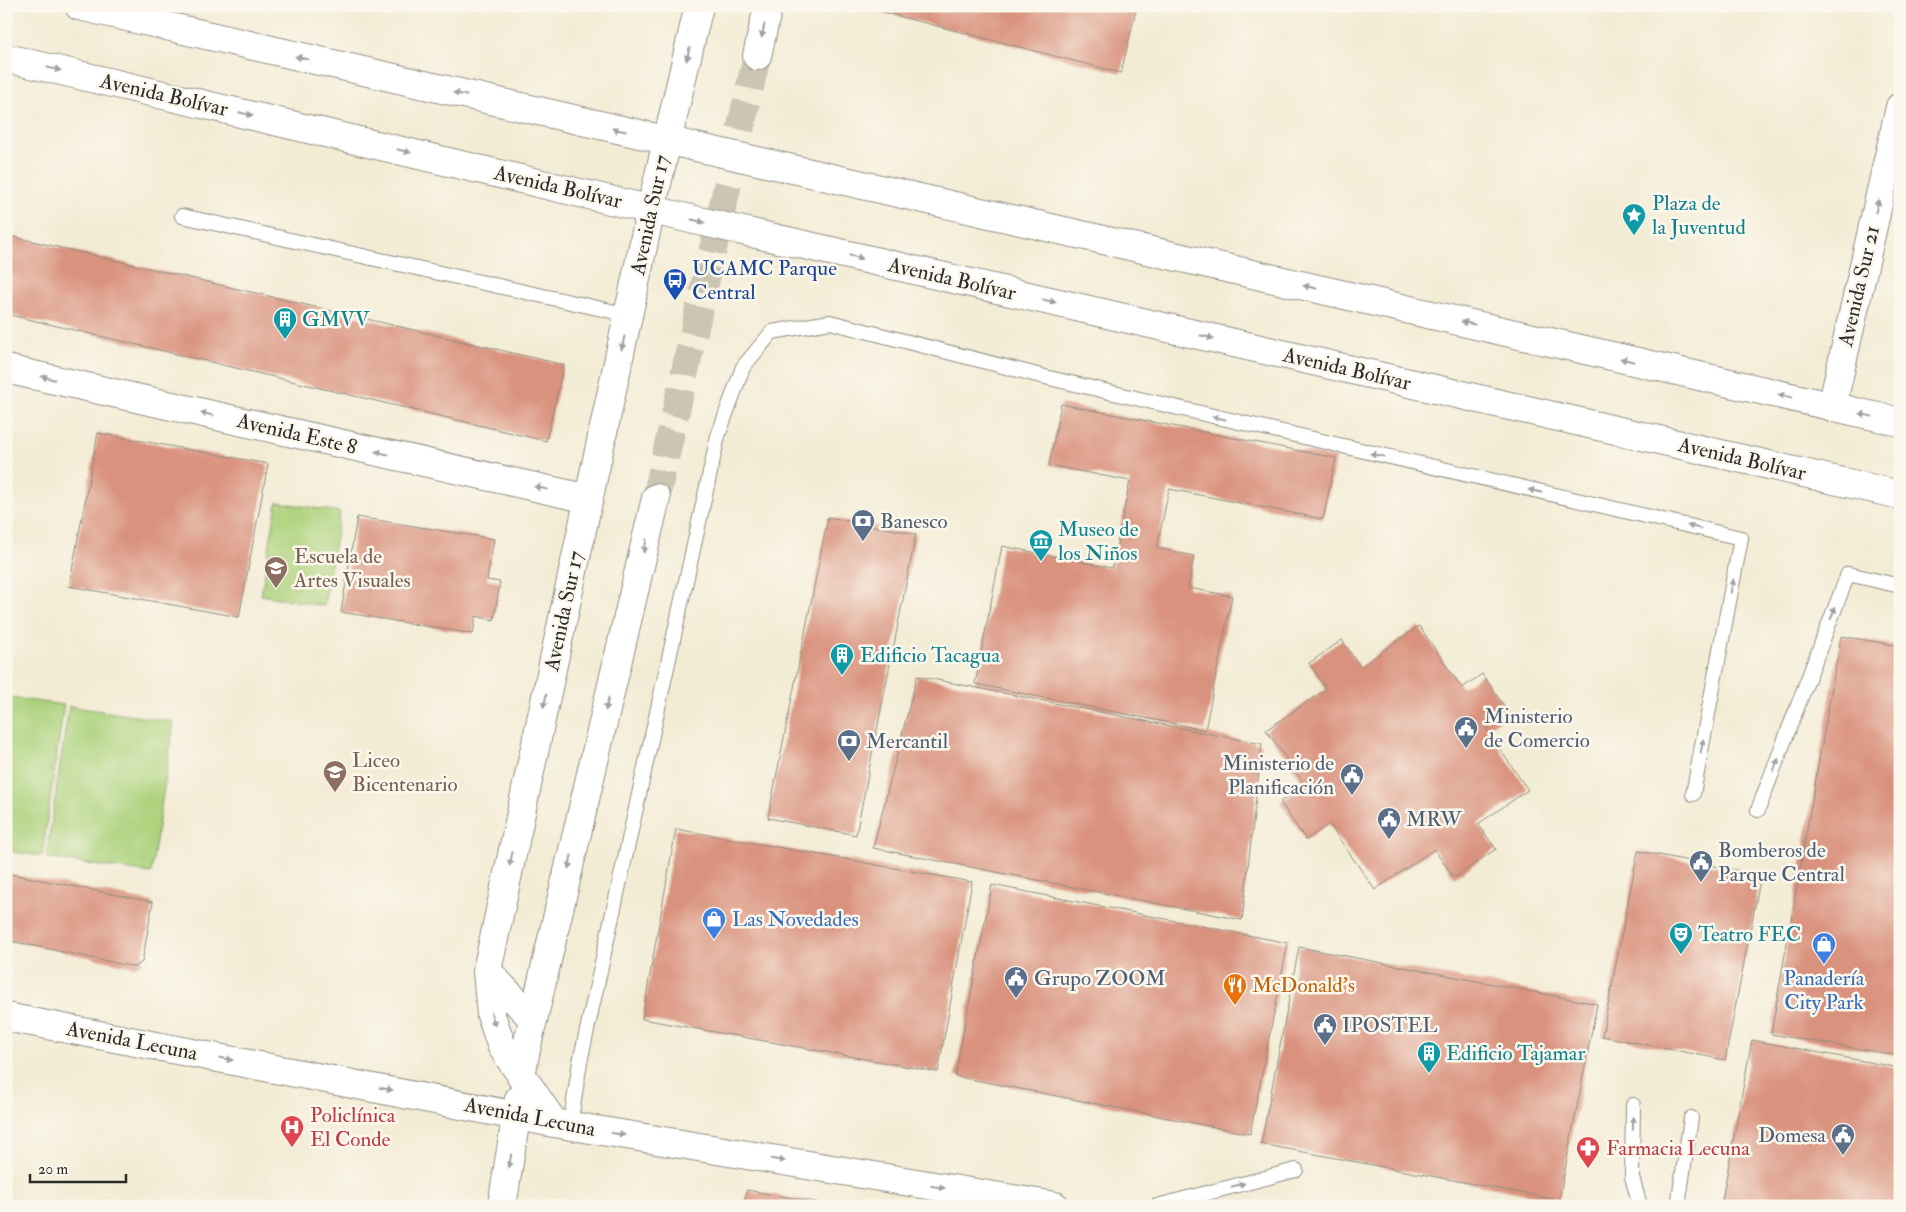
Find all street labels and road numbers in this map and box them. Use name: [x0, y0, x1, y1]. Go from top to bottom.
street label: Avenida Bolívar: [97, 67, 231, 123]
street label: Avenida Sur 17: [624, 152, 676, 278]
street label: Avenida Bolívar: [491, 159, 625, 215]
street label: Avenida Sur 21: [1832, 223, 1886, 350]
street label: Avenida Bolívar: [885, 251, 1019, 307]
street label: Avenida Bolívar: [1280, 341, 1414, 397]
street label: Avenida Este 8: [233, 407, 360, 461]
street label: Avenida Bolívar: [1675, 431, 1809, 487]
street label: Avenida Sur 17: [538, 548, 590, 674]
street label: Avenida Lecuna: [63, 1015, 200, 1067]
street label: Avenida Lecuna: [461, 1091, 598, 1143]

